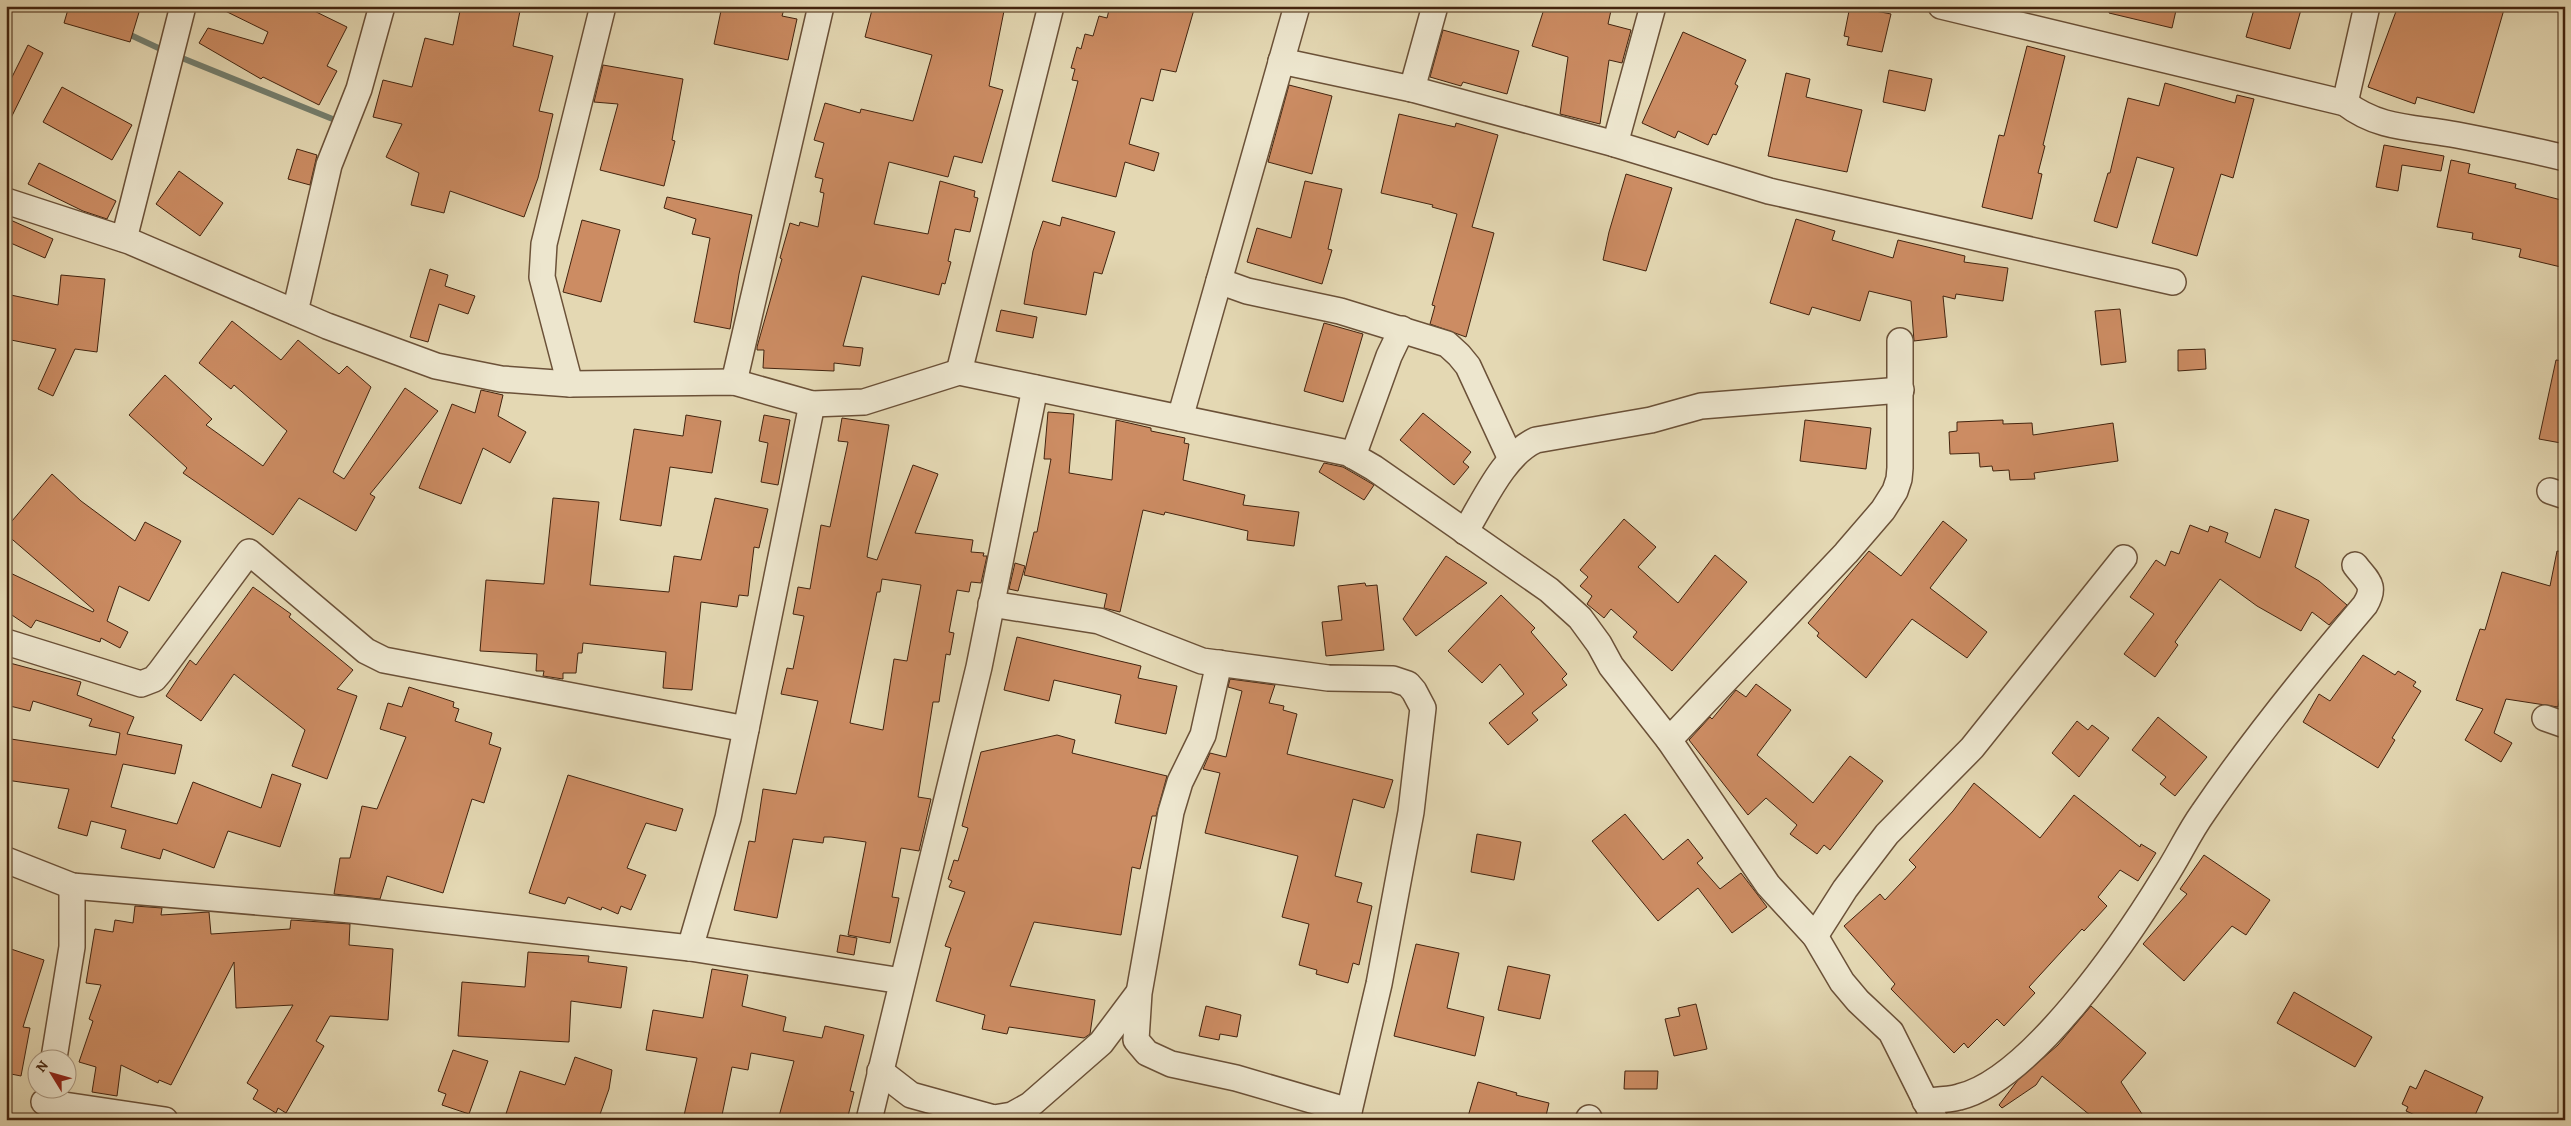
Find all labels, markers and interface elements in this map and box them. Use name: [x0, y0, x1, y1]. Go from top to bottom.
north arrow: [28, 1048, 78, 1098]
text: N: [31, 1057, 53, 1076]

